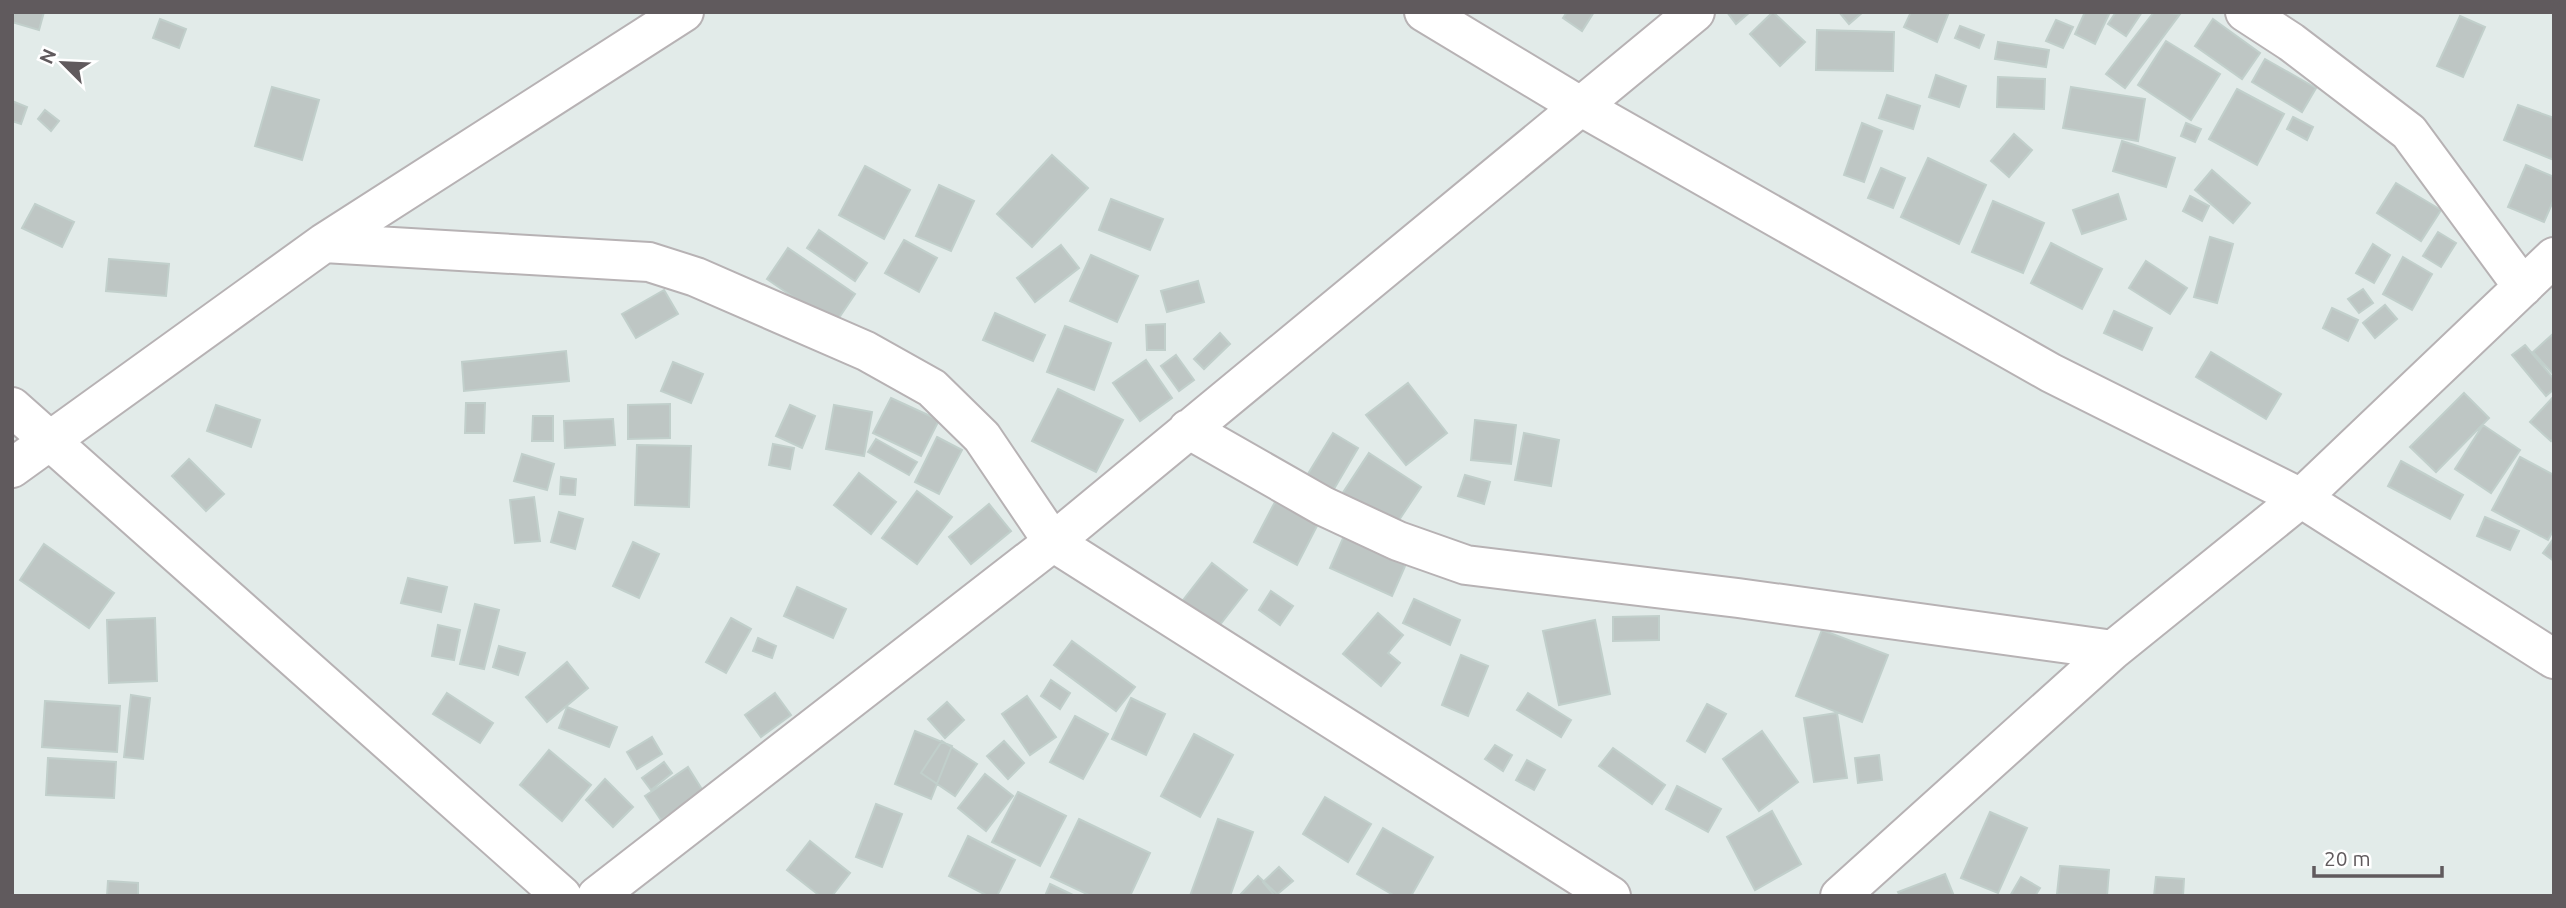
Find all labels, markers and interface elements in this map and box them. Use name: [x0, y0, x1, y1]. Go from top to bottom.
north arrow: [28, 28, 98, 98]
text: N: [35, 45, 60, 67]
scale bar: [2314, 834, 2442, 878]
text: 20 m: [2324, 846, 2371, 870]

